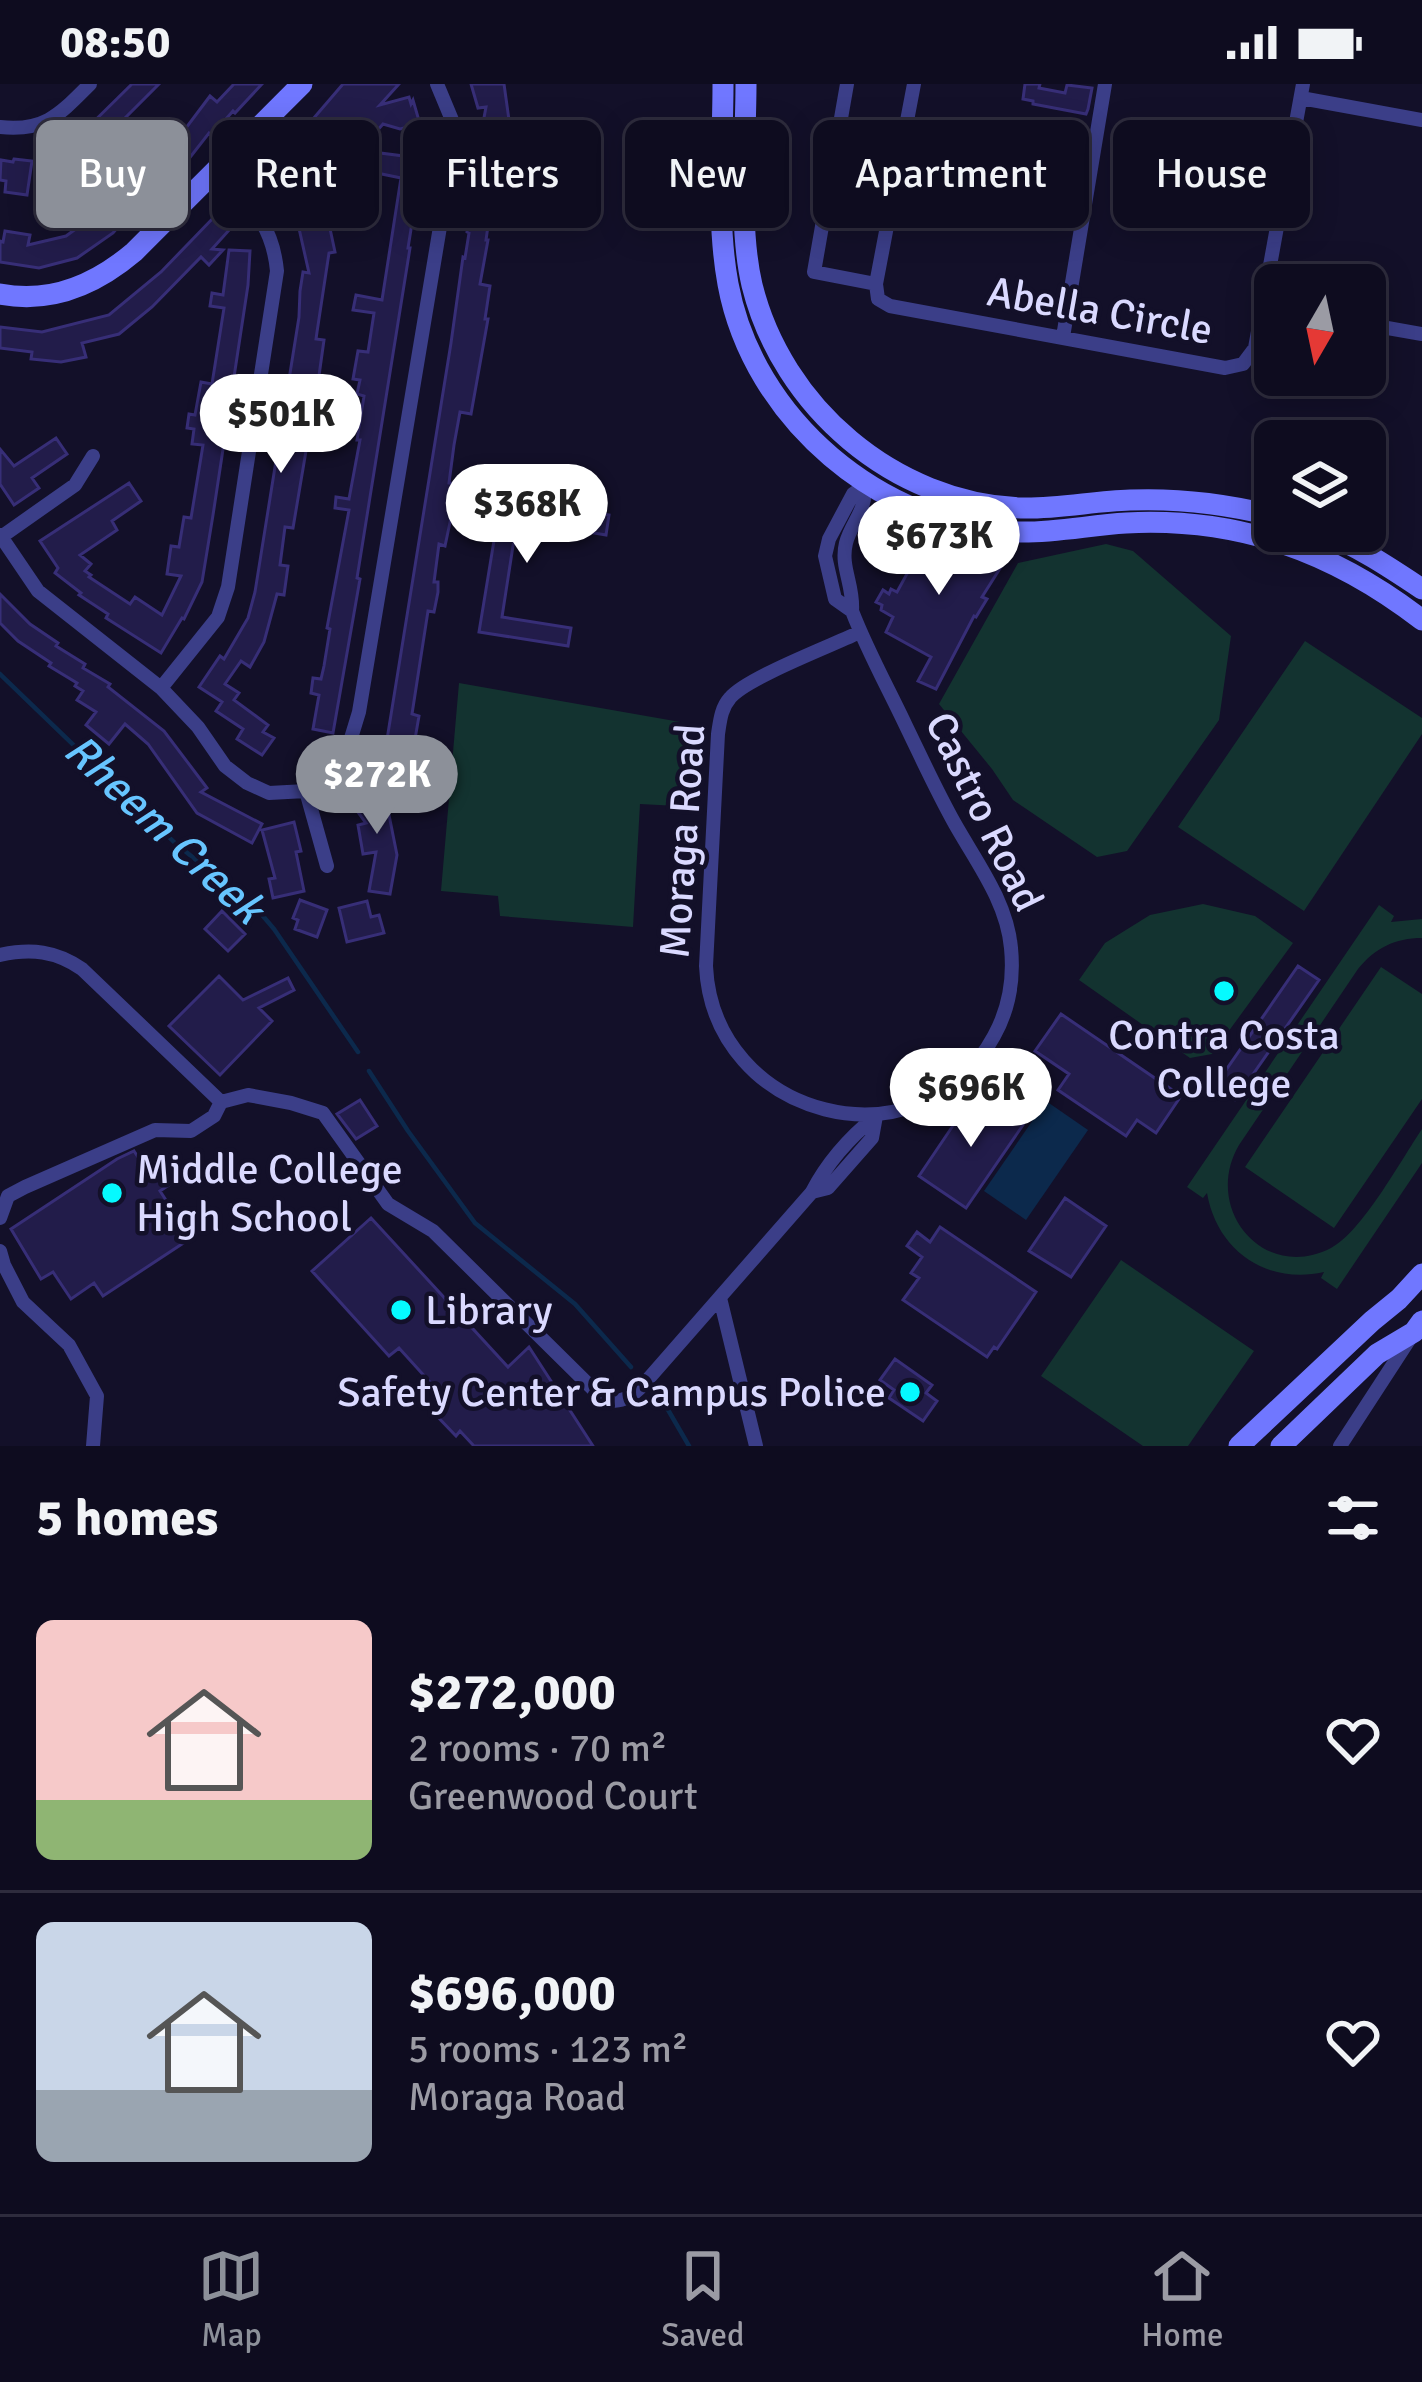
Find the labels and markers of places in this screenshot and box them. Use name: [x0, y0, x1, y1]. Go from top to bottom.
pin: $501K: [197, 374, 365, 476]
pin: $368K: [443, 464, 611, 566]
pin: $673K: [855, 496, 1023, 598]
pin: $272K: [293, 735, 461, 837]
marker: Contra Costa College: [1211, 978, 1237, 1004]
place label: Contra Costa College: [1108, 1010, 1340, 1109]
pin: $696K: [887, 1048, 1055, 1150]
place label: Middle College High School: [136, 1144, 403, 1243]
marker: Middle College High School: [99, 1180, 125, 1206]
place label: Library: [425, 1285, 553, 1336]
marker: Library: [388, 1297, 414, 1323]
place label: Safety Center & Campus Police: [337, 1367, 886, 1418]
marker: Safety Center & Campus Police: [897, 1379, 923, 1405]

